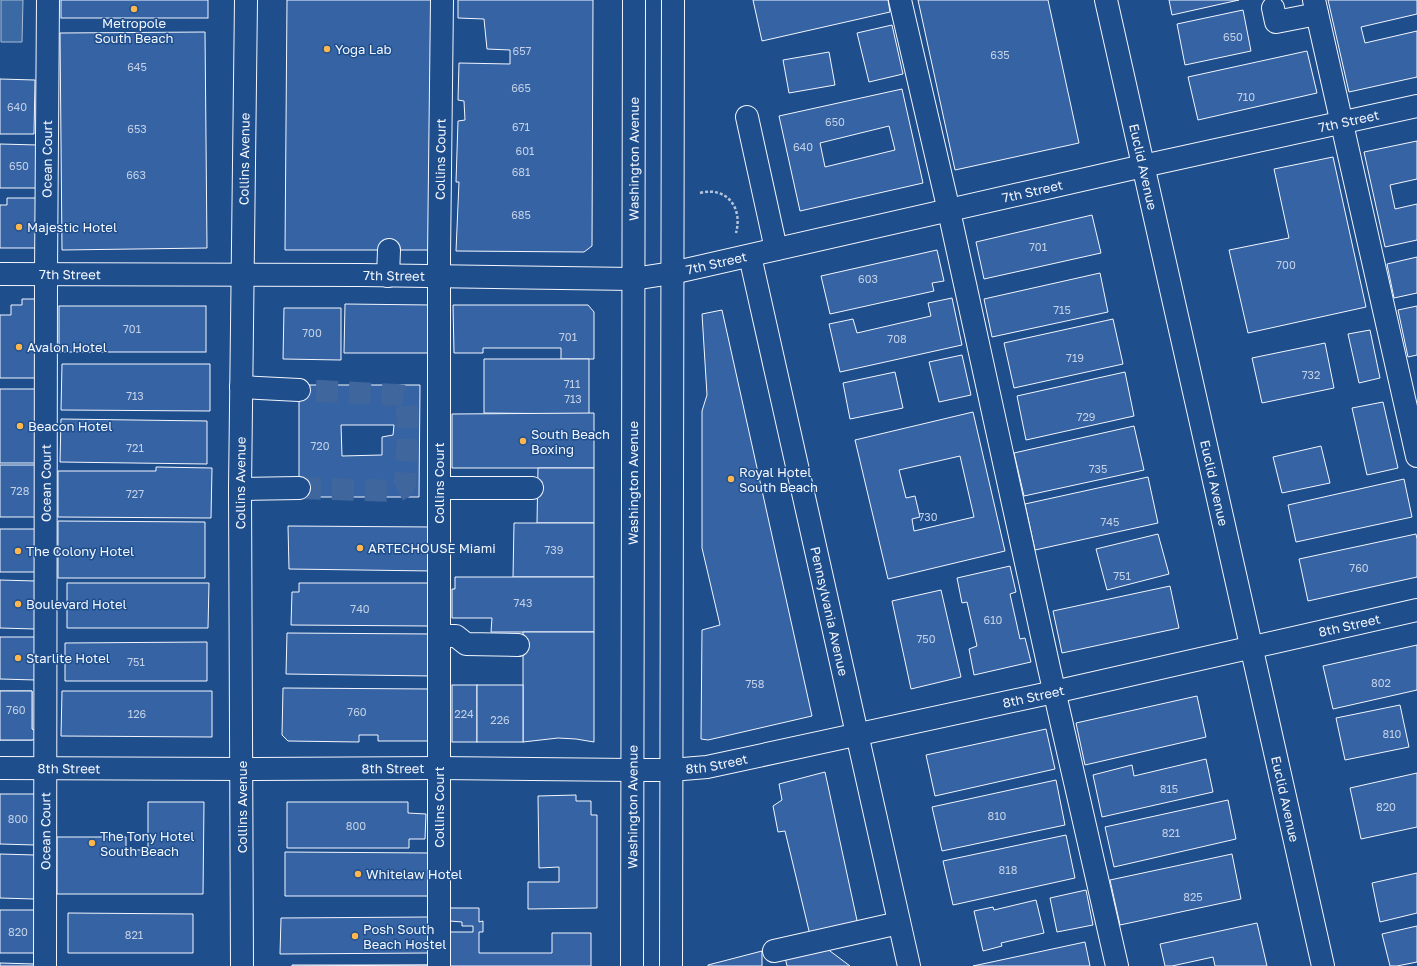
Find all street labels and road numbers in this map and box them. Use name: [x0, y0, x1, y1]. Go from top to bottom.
street label: Washington Avenue: [626, 97, 642, 221]
street label: 7th Street: [1317, 107, 1381, 135]
street label: Collins Avenue: [235, 113, 253, 205]
street label: Collins Court: [432, 118, 449, 200]
street label: Ocean Court: [39, 120, 55, 198]
street label: Euclid Avenue: [1126, 122, 1161, 211]
street label: 7th Street: [1000, 176, 1064, 206]
street label: 7th Street: [684, 248, 748, 278]
street label: 7th Street: [39, 266, 101, 282]
street label: 7th Street: [363, 267, 425, 284]
street label: Washington Avenue: [625, 421, 641, 545]
street label: Collins Avenue: [232, 437, 249, 529]
street label: Euclid Avenue: [1197, 438, 1232, 528]
street label: Collins Court: [431, 442, 447, 524]
street label: Ocean Court: [38, 444, 54, 522]
street label: Pennsylvania Avenue: [807, 545, 852, 677]
street label: 8th Street: [1317, 611, 1382, 640]
street label: 8th Street: [1001, 682, 1066, 711]
street label: Washington Avenue: [624, 745, 640, 869]
street label: 8th Street: [685, 750, 749, 777]
street label: Euclid Avenue: [1268, 755, 1303, 844]
street label: 8th Street: [38, 760, 100, 776]
street label: 8th Street: [362, 760, 424, 776]
street label: Collins Avenue: [234, 761, 250, 853]
street label: Collins Court: [431, 766, 447, 848]
street label: Ocean Court: [37, 792, 53, 870]

